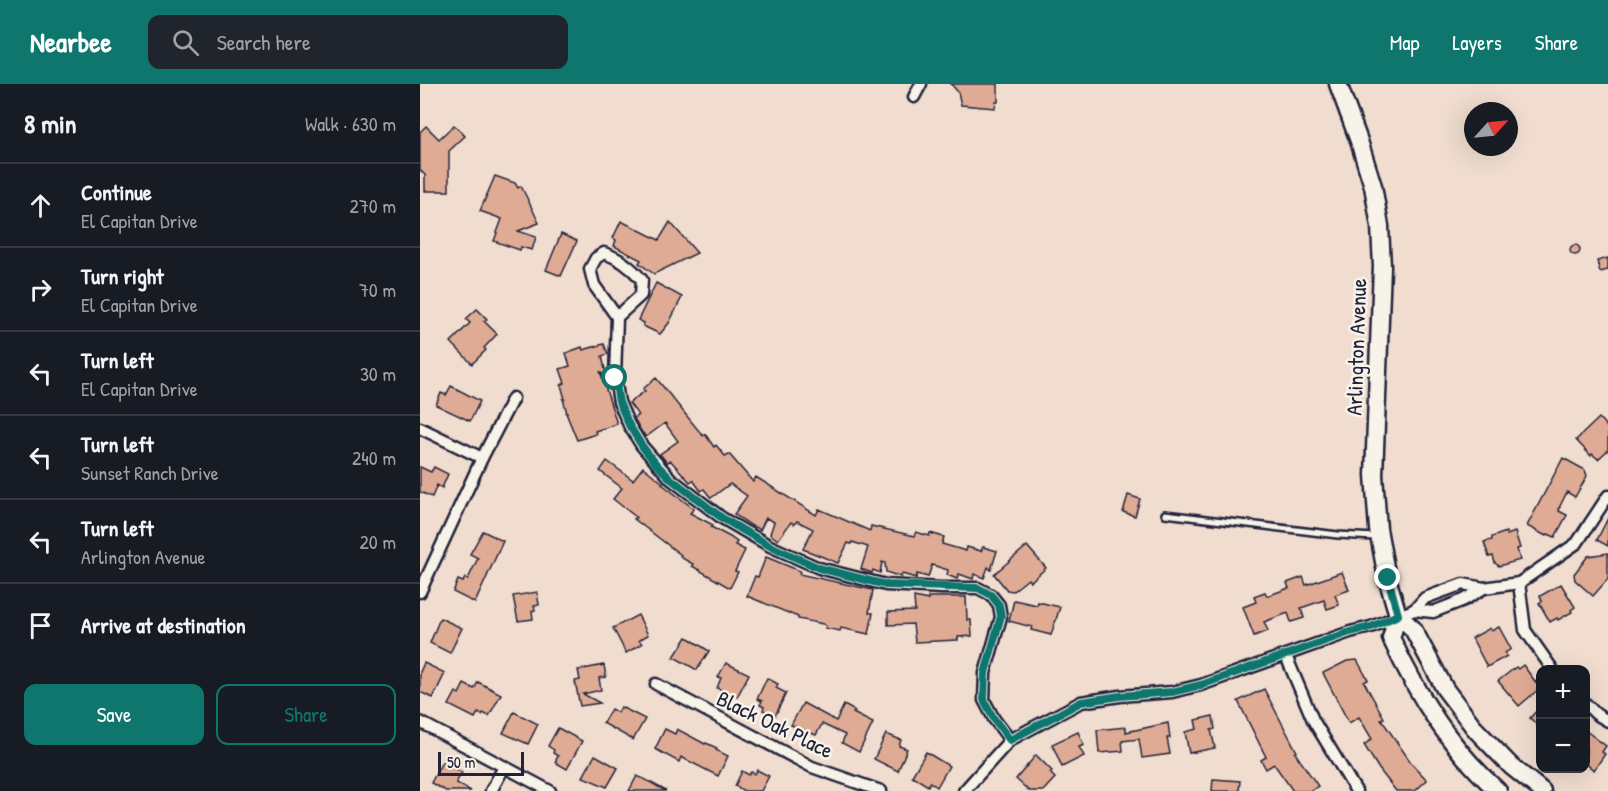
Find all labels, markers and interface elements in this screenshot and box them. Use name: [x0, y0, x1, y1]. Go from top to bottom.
search box: [148, 15, 568, 69]
text: Nearbee: [30, 23, 112, 61]
icon: search: [169, 26, 202, 59]
text: Search here: [217, 27, 311, 57]
text: Map: [1390, 28, 1419, 57]
text: Layers: [1452, 28, 1502, 57]
text: Share: [1535, 28, 1578, 57]
north arrow: [1464, 102, 1518, 156]
text: 8 min: [24, 106, 77, 141]
text: Walk · 630 m: [305, 110, 396, 137]
text: Continue: [81, 177, 152, 207]
icon: ahead: [24, 189, 57, 222]
text: 270 m: [350, 192, 396, 219]
text: El Capitan Drive: [81, 207, 198, 234]
text: Turn right: [81, 261, 164, 291]
icon: right: [24, 273, 57, 306]
text: 70 m: [359, 276, 396, 303]
street label: Arlington Avenue: [1339, 278, 1373, 416]
text: El Capitan Drive: [81, 291, 198, 318]
text: Turn left: [81, 345, 154, 375]
icon: left: [24, 357, 57, 390]
text: 30 m: [360, 360, 396, 387]
route start: [601, 364, 627, 390]
text: El Capitan Drive: [81, 375, 198, 402]
text: Turn left: [81, 429, 154, 459]
icon: left: [24, 441, 57, 474]
text: 240 m: [352, 444, 396, 471]
text: Sunset Ranch Drive: [81, 459, 219, 486]
text: Turn left: [81, 513, 154, 543]
icon: left: [24, 525, 57, 558]
text: 20 m: [359, 528, 396, 555]
text: Arlington Avenue: [81, 543, 206, 570]
route end: [1374, 564, 1400, 590]
icon: arrive: [24, 609, 57, 642]
text: Arrive at destination: [81, 610, 246, 640]
map controls: [1536, 665, 1590, 773]
button: +: [1536, 665, 1590, 719]
street label: Black Oak Place: [712, 683, 838, 765]
button: Save: [24, 684, 204, 745]
button: Share: [216, 684, 396, 745]
button: −: [1536, 719, 1590, 773]
scale bar: [438, 749, 524, 776]
text: 50 m: [447, 751, 476, 773]

